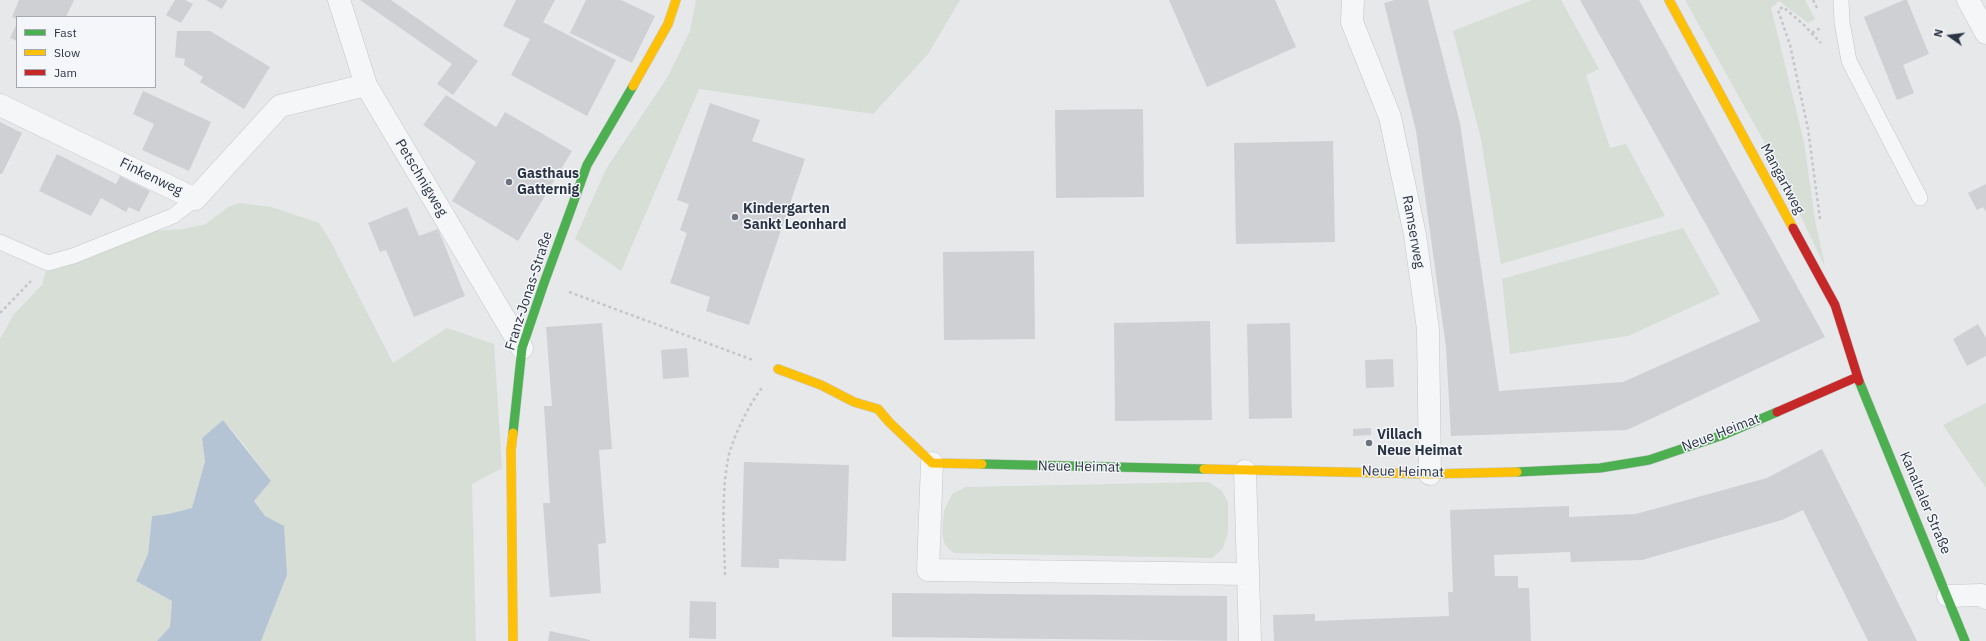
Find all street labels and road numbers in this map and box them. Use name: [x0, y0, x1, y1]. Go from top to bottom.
street label: Petschnigweg: [391, 136, 451, 220]
street label: Mangartweg: [1756, 141, 1808, 217]
street label: Finkenweg: [117, 155, 185, 199]
street label: Ramserweg: [1398, 194, 1428, 270]
street label: Franz-Jonas-Straße: [502, 229, 556, 353]
street label: Neue Heimat: [1680, 410, 1762, 456]
street label: Kanaltaler Straße: [1896, 449, 1954, 557]
street label: Neue Heimat: [1038, 458, 1120, 476]
street label: Neue Heimat: [1362, 463, 1444, 481]

